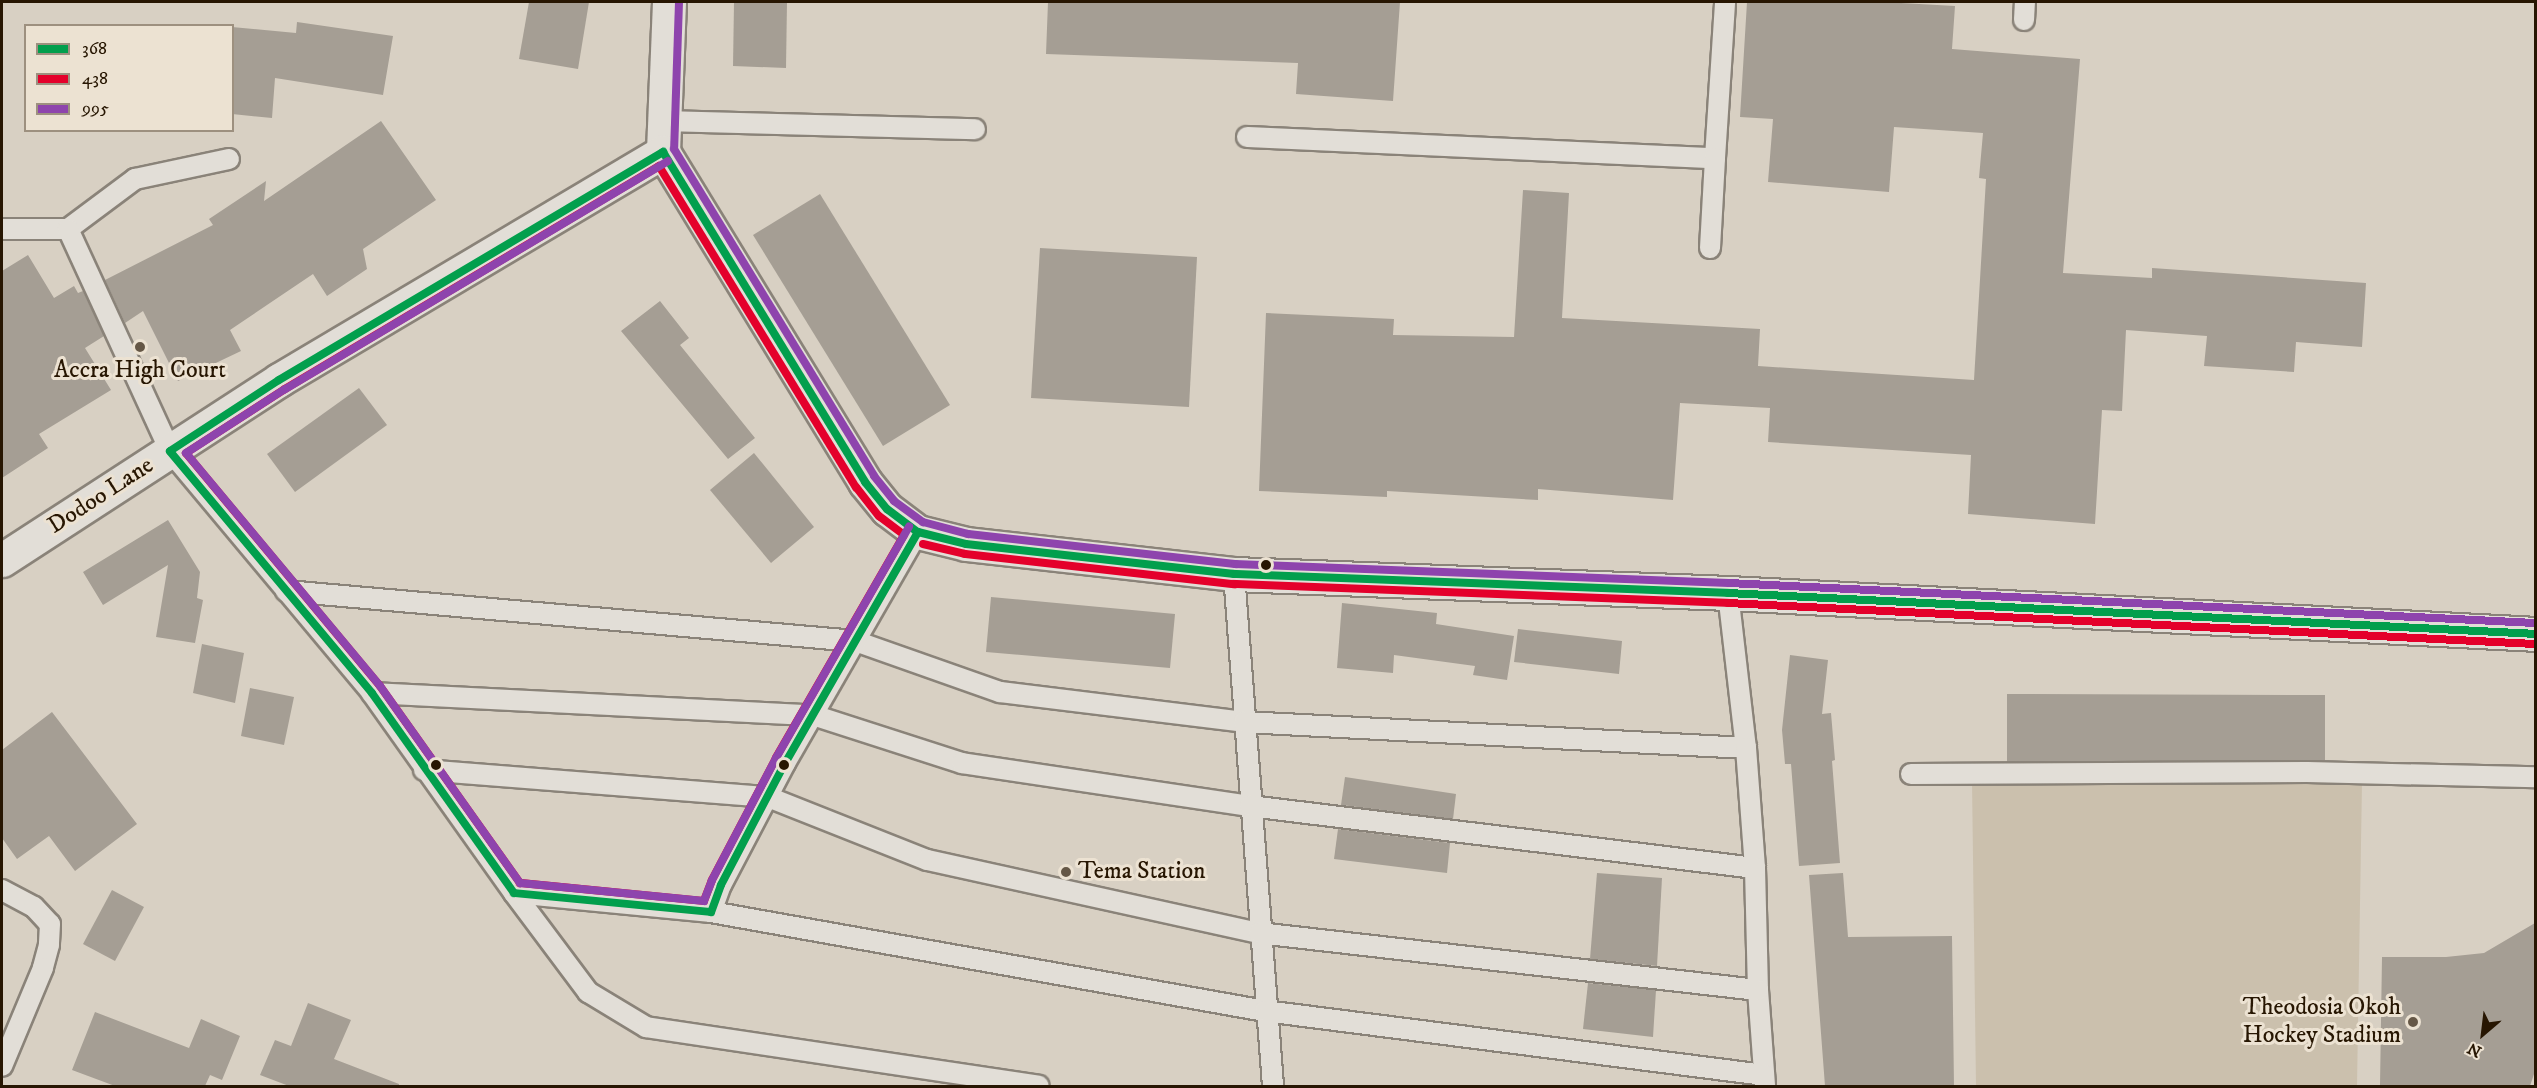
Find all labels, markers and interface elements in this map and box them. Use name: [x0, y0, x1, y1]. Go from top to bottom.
legend: [24, 24, 234, 132]
text: 368: [82, 38, 107, 60]
text: 438: [82, 68, 108, 90]
text: 995: [82, 98, 109, 120]
marker: Accra High Court: [133, 340, 147, 354]
place label: Accra High Court: [54, 357, 226, 385]
street label: Dodoo Lane: [43, 451, 159, 541]
unlabelled marker: [1260, 559, 1272, 571]
unlabelled marker: [430, 759, 442, 771]
unlabelled marker: [778, 759, 790, 771]
place label: Tema Station: [1078, 858, 1206, 886]
marker: Tema Station: [1059, 865, 1073, 879]
place label: Theodosia Okoh Hockey Stadium: [2243, 994, 2401, 1050]
north arrow: [2453, 1004, 2513, 1064]
marker: Theodosia Okoh Hockey Stadium: [2406, 1015, 2420, 1029]
text: N: [2464, 1038, 2485, 1062]

